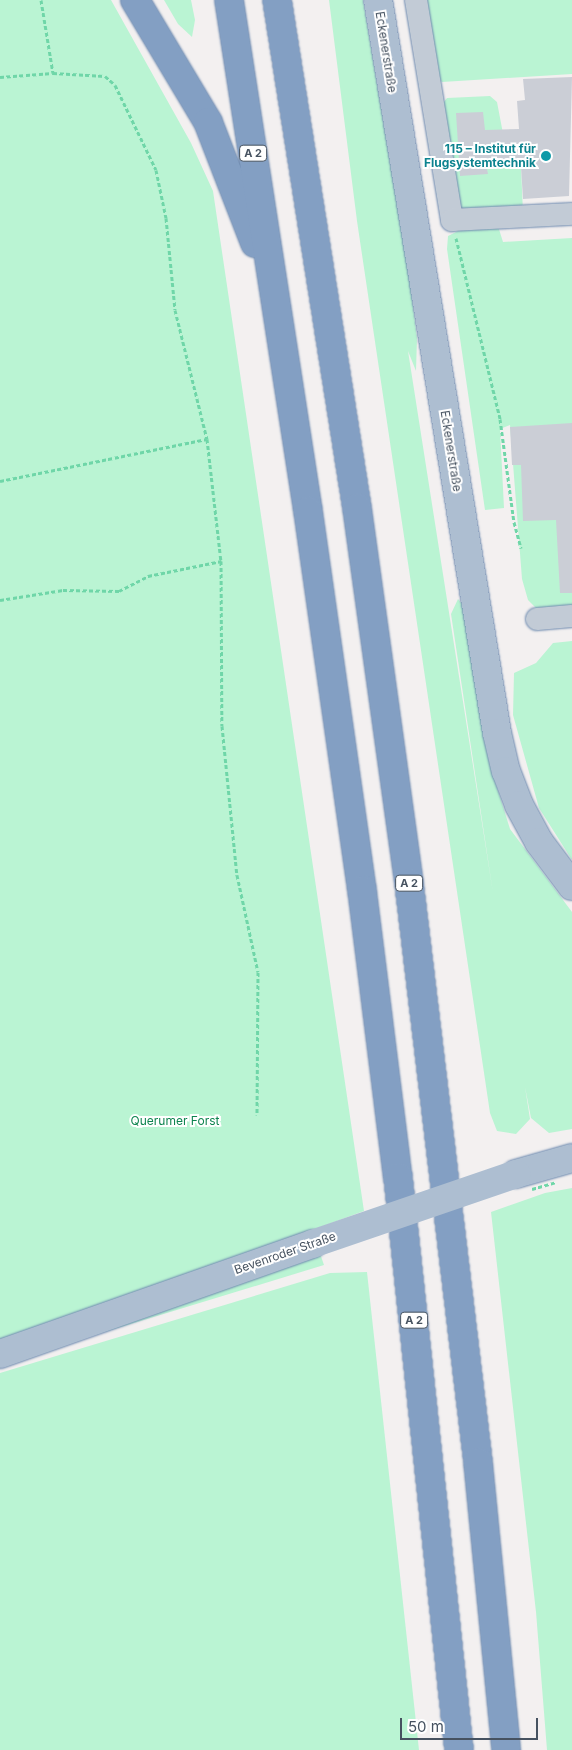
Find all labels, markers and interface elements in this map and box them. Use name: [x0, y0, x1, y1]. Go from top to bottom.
street label: Eckenerstraße: [372, 10, 400, 94]
place label: 115 – Institut für Flugsystemtechnik: [424, 142, 536, 170]
road number: A 2: [238, 144, 268, 162]
marker: 115 – Institut für Flugsystemtechnik: [540, 150, 552, 162]
street label: Eckenerstraße: [437, 409, 465, 493]
road number: A 2: [394, 874, 424, 891]
park label: Querumer Forst: [131, 1114, 219, 1128]
street label: Bevenroder Straße: [232, 1229, 338, 1277]
road number: A 2: [399, 1312, 429, 1328]
scale bar: [402, 1708, 540, 1740]
text: 50 m: [408, 1717, 444, 1736]

